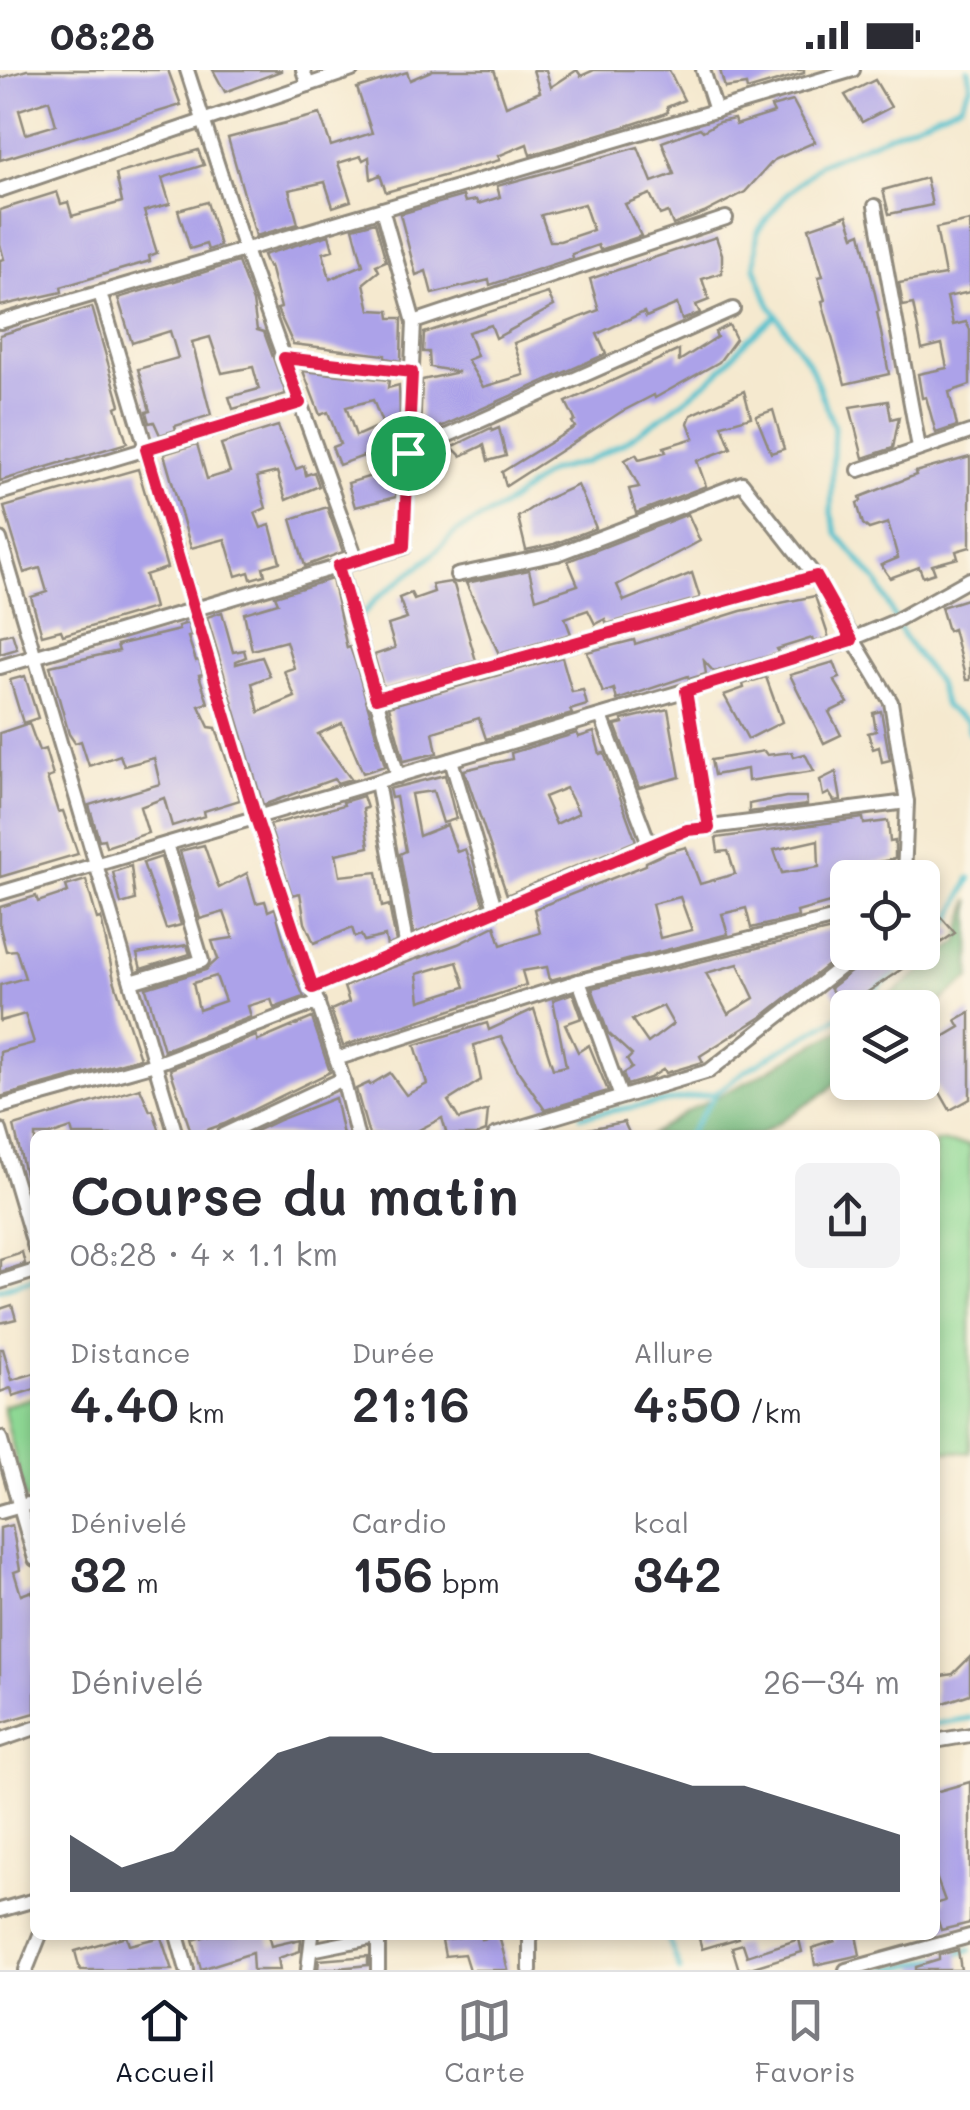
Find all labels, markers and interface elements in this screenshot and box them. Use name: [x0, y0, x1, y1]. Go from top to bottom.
text: 08:28: [50, 10, 155, 60]
pin: [366, 411, 451, 496]
icon: arrive: [381, 426, 436, 481]
map controls: [830, 860, 940, 1100]
button: locate: [830, 860, 940, 970]
button: layers: [830, 990, 940, 1100]
text: Course du matin: [70, 1158, 519, 1230]
button: share: [795, 1163, 900, 1268]
text: 08:28 · 4 × 1.1 km: [70, 1232, 338, 1274]
text: Distance: [70, 1334, 191, 1370]
text: Durée: [352, 1334, 435, 1370]
text: Allure: [633, 1334, 713, 1370]
text: 4.40: [70, 1370, 179, 1436]
text: 21:16: [352, 1370, 470, 1436]
text: 4:50: [633, 1370, 741, 1436]
text: km: [179, 1394, 225, 1430]
text: /km: [741, 1394, 802, 1430]
text: Dénivelé: [70, 1504, 187, 1540]
text: Cardio: [352, 1504, 446, 1540]
text: kcal: [633, 1504, 689, 1540]
text: 32: [70, 1540, 128, 1606]
text: 156: [352, 1540, 433, 1606]
text: 342: [633, 1540, 722, 1606]
text: m: [128, 1564, 159, 1600]
text: bpm: [433, 1564, 500, 1600]
text: Dénivelé: [70, 1660, 204, 1702]
text: 26–34 m: [763, 1660, 900, 1702]
tab: Accueil: [115, 1993, 215, 2089]
tab: Carte: [444, 1993, 525, 2089]
tab: Favoris: [755, 1993, 855, 2089]

